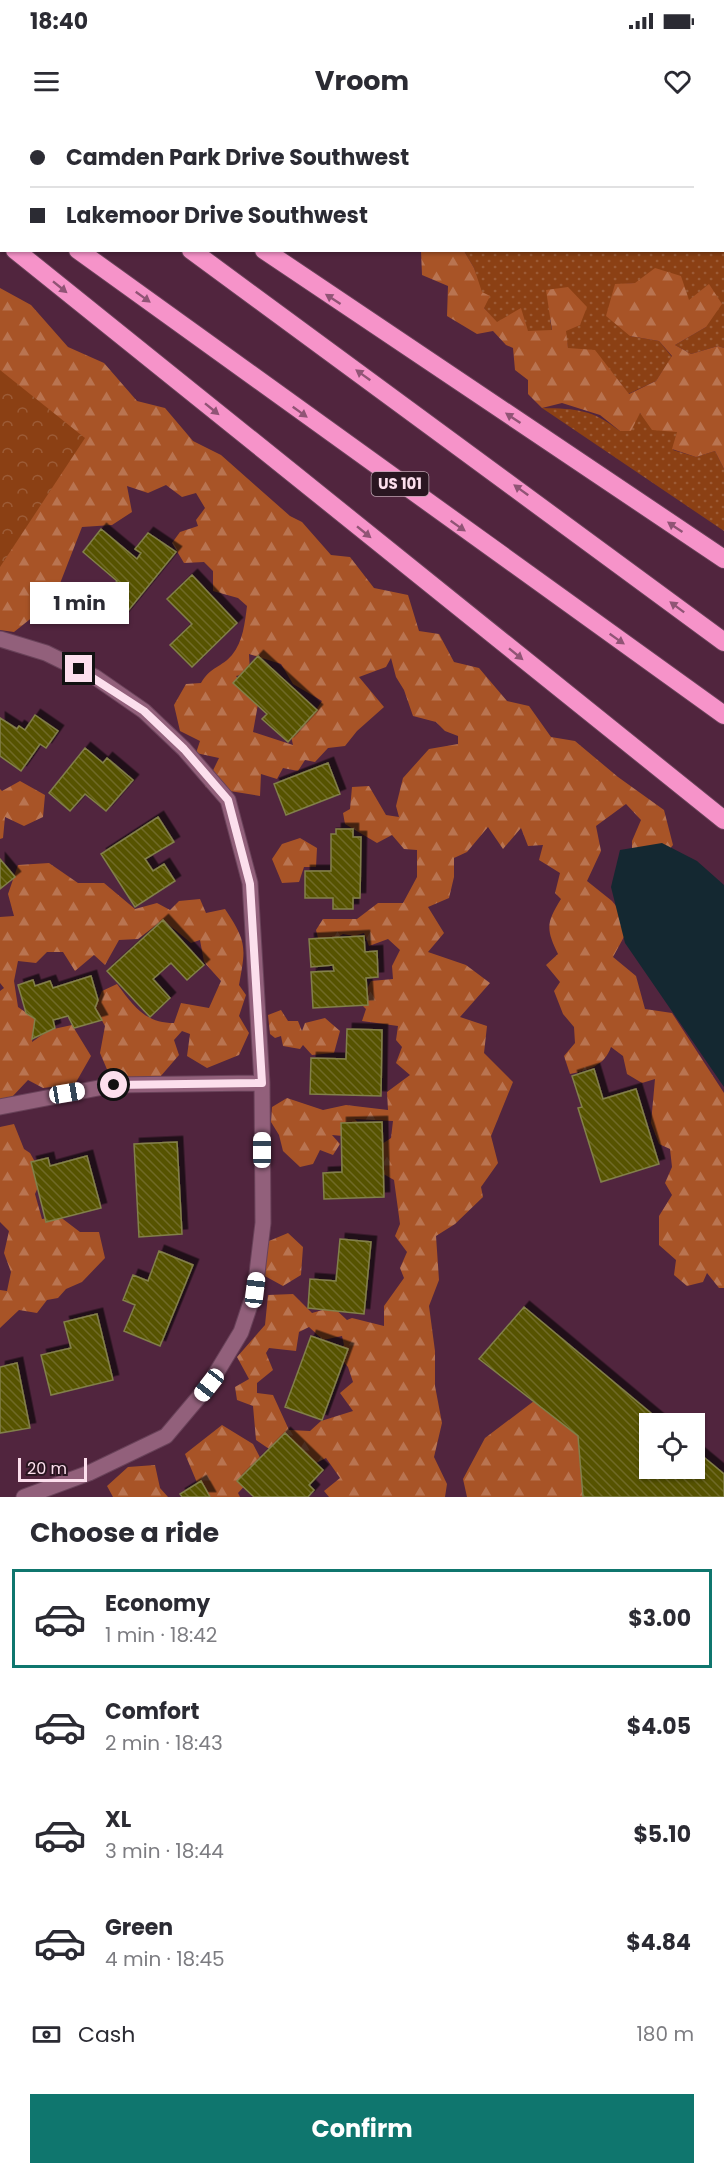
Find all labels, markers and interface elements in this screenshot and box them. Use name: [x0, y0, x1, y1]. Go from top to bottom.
text: 18:40: [30, 6, 88, 37]
text: Vroom: [315, 62, 409, 99]
icon: menu: [30, 65, 63, 98]
icon: heart: [661, 65, 694, 98]
text: Camden Park Drive Southwest: [66, 142, 409, 173]
text: Lakemoor Drive Southwest: [66, 200, 368, 231]
one-way arrow: [52, 281, 68, 294]
one-way arrow: [134, 291, 150, 303]
one-way arrow: [325, 293, 342, 304]
one-way arrow: [356, 370, 371, 382]
one-way arrow: [204, 403, 220, 416]
one-way arrow: [292, 406, 308, 418]
one-way arrow: [505, 413, 521, 424]
road number: US 101: [372, 472, 428, 496]
one-way arrow: [513, 484, 529, 496]
one-way arrow: [450, 520, 466, 532]
one-way arrow: [667, 521, 684, 532]
one-way arrow: [356, 525, 372, 538]
callout: 1 min: [29, 582, 128, 624]
text: 1 min: [53, 589, 106, 617]
one-way arrow: [670, 601, 685, 613]
one-way arrow: [609, 633, 625, 645]
one-way arrow: [508, 647, 524, 660]
route end: [65, 655, 92, 682]
route start: [100, 1071, 127, 1098]
car: [48, 1081, 86, 1105]
car: [253, 1132, 271, 1168]
car: [244, 1271, 266, 1309]
car: [191, 1365, 227, 1405]
map controls: [639, 1413, 705, 1479]
button: locate: [639, 1413, 705, 1479]
scale bar: [18, 1455, 87, 1482]
text: 20 m: [27, 1457, 67, 1480]
text: Choose a ride: [30, 1514, 219, 1551]
text: Economy: [105, 1588, 210, 1619]
icon: car: [33, 1592, 87, 1646]
text: $3.00: [628, 1603, 691, 1634]
text: 1 min · 18:42: [105, 1621, 217, 1649]
text: Comfort: [105, 1696, 199, 1727]
icon: car: [33, 1700, 87, 1754]
text: $4.05: [627, 1711, 691, 1742]
text: 2 min · 18:43: [105, 1729, 223, 1757]
text: XL: [105, 1804, 131, 1835]
icon: car: [33, 1808, 87, 1862]
text: $5.10: [633, 1819, 691, 1850]
text: 3 min · 18:44: [105, 1837, 224, 1865]
text: Green: [105, 1912, 173, 1943]
icon: car: [33, 1916, 87, 1970]
text: $4.84: [626, 1927, 691, 1958]
text: 4 min · 18:45: [105, 1945, 225, 1973]
icon: cash: [30, 2018, 63, 2051]
text: Cash: [78, 2019, 135, 2050]
text: 180 m: [636, 2020, 694, 2048]
button: Confirm: [30, 2094, 694, 2163]

